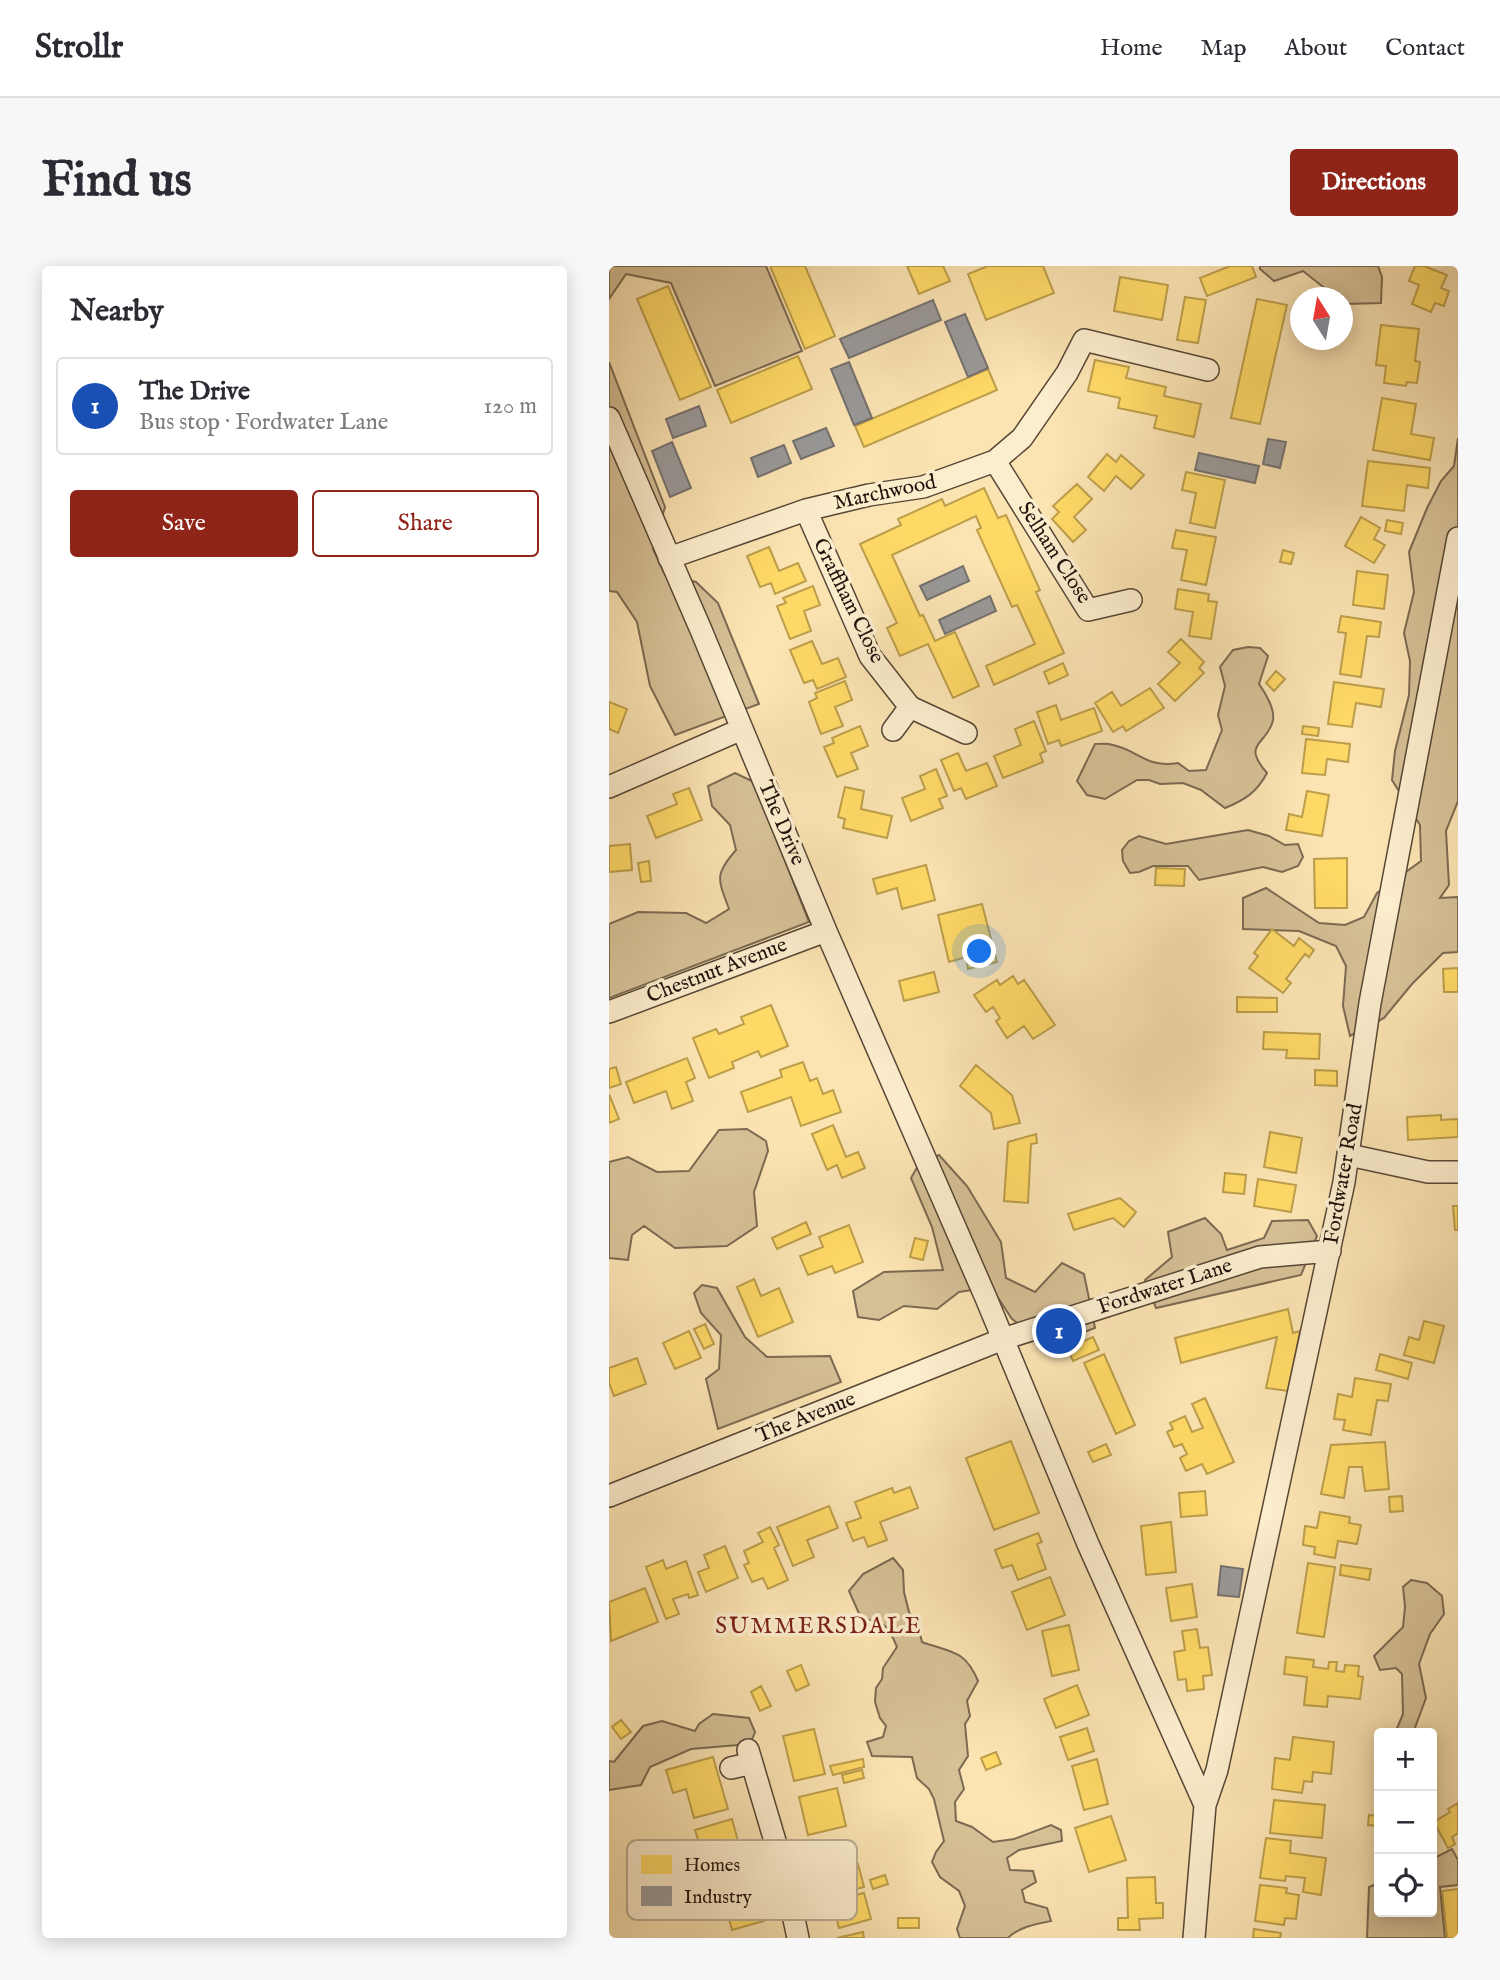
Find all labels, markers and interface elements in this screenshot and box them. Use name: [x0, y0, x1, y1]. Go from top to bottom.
text: Strollr: [35, 27, 123, 69]
text: Home: [1100, 33, 1163, 64]
text: Map: [1201, 33, 1247, 64]
text: About: [1285, 33, 1347, 64]
text: Contact: [1385, 33, 1465, 64]
button: Directions: [1290, 149, 1458, 216]
text: Find us: [42, 151, 192, 213]
north arrow: [1290, 287, 1353, 350]
text: Nearby: [70, 293, 163, 331]
text: The Drive: [139, 375, 250, 408]
text: 1: [91, 392, 99, 421]
text: 120 m: [484, 392, 537, 421]
text: Bus stop · Fordwater Lane: [139, 408, 388, 437]
street label: Marchwood: [831, 469, 939, 517]
button: Save: [70, 490, 298, 557]
button: Share: [312, 490, 539, 557]
street label: Selham Close: [1011, 497, 1097, 609]
street label: Graffham Close: [806, 534, 890, 668]
street label: The Drive: [751, 776, 811, 870]
street label: Chestnut Avenue: [643, 932, 791, 1010]
your location: [962, 934, 996, 968]
street label: Fordwater Road: [1318, 1101, 1370, 1247]
street label: Fordwater Lane: [1094, 1252, 1236, 1321]
pin: 1: [1036, 1305, 1082, 1357]
street label: The Avenue: [752, 1386, 860, 1450]
district label: SUMMERSDALE: [715, 1612, 923, 1641]
map controls: [1374, 1728, 1437, 1917]
button: +: [1374, 1728, 1437, 1791]
button: −: [1374, 1791, 1437, 1854]
legend: [627, 1840, 857, 1920]
text: Homes: [684, 1854, 740, 1878]
button: locate: [1374, 1854, 1437, 1917]
text: Industry: [684, 1886, 752, 1910]

